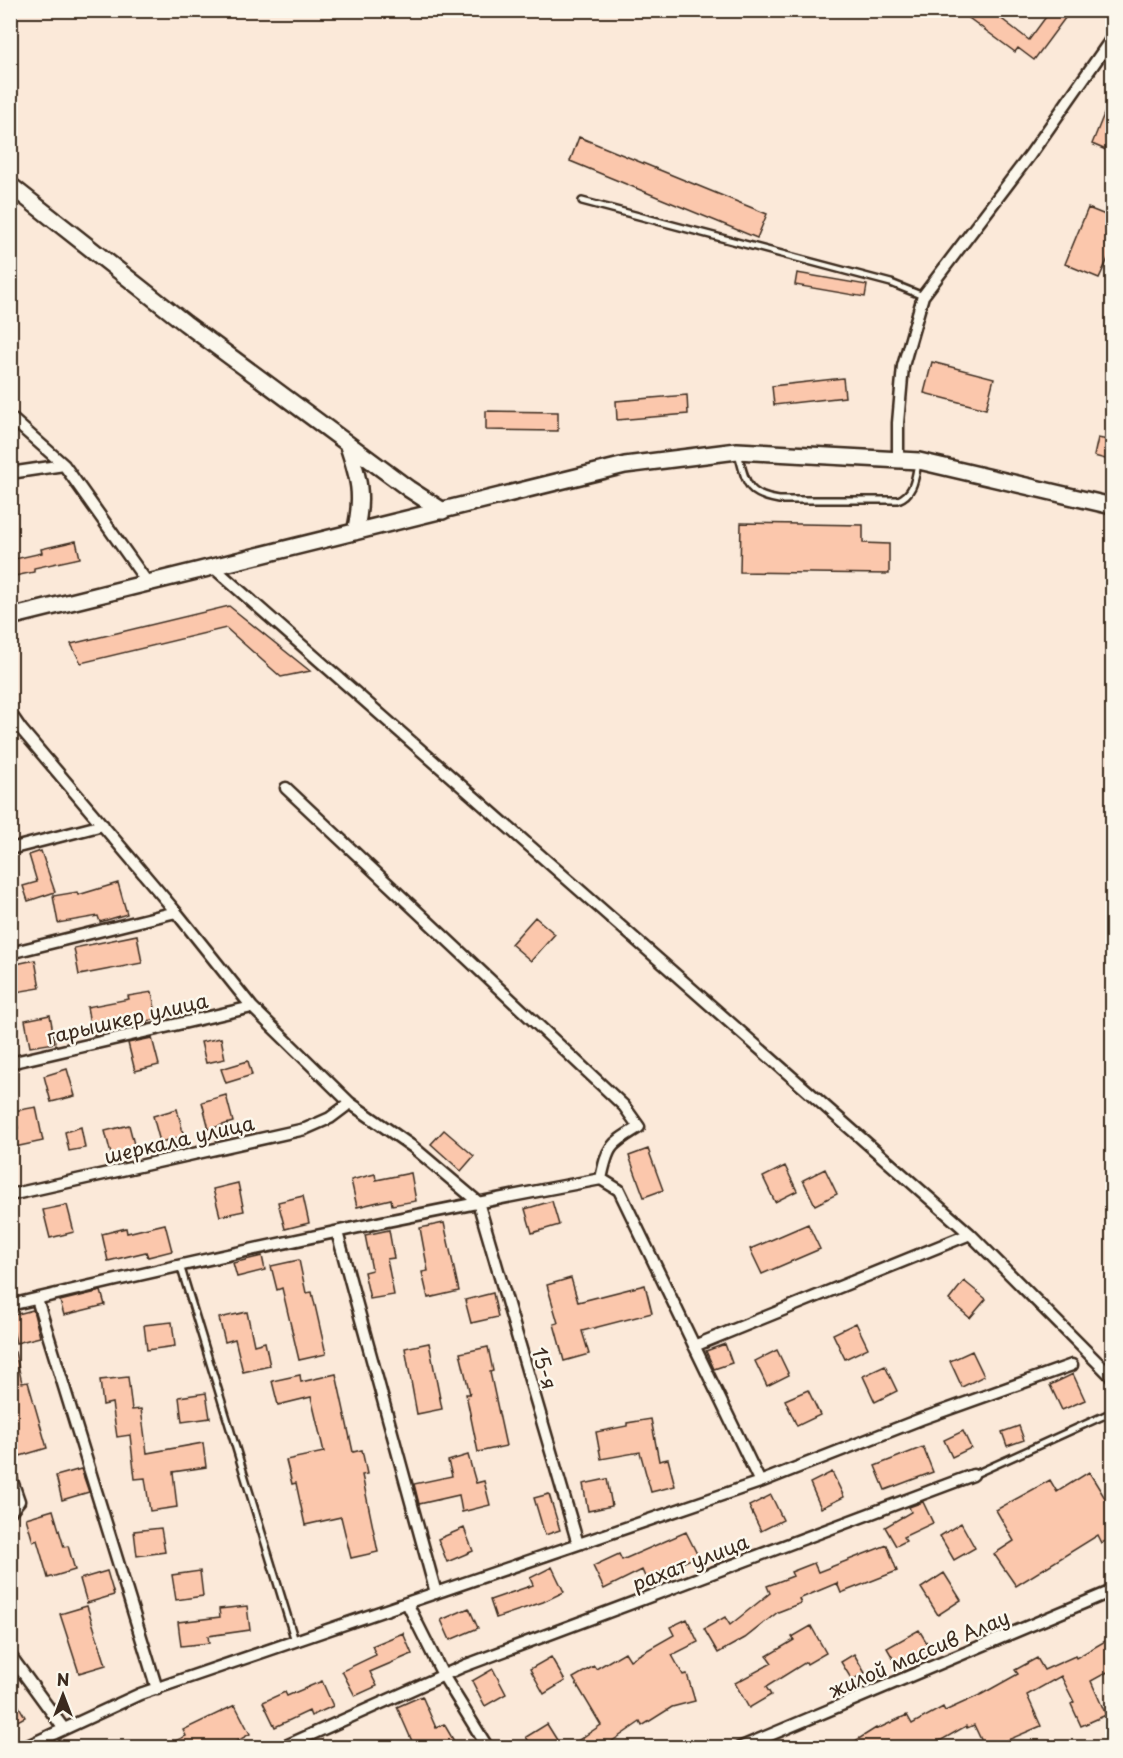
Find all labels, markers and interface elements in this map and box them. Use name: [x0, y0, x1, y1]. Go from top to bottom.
street label: гарышкер улица: [43, 985, 211, 1051]
street label: шеркала улица: [101, 1107, 257, 1171]
street label: 15-я: [525, 1344, 565, 1392]
street label: рахат улица: [627, 1526, 753, 1598]
street label: жилой массив Алау: [824, 1601, 1014, 1705]
north arrow: [33, 1665, 93, 1725]
text: N: [57, 1667, 69, 1691]

